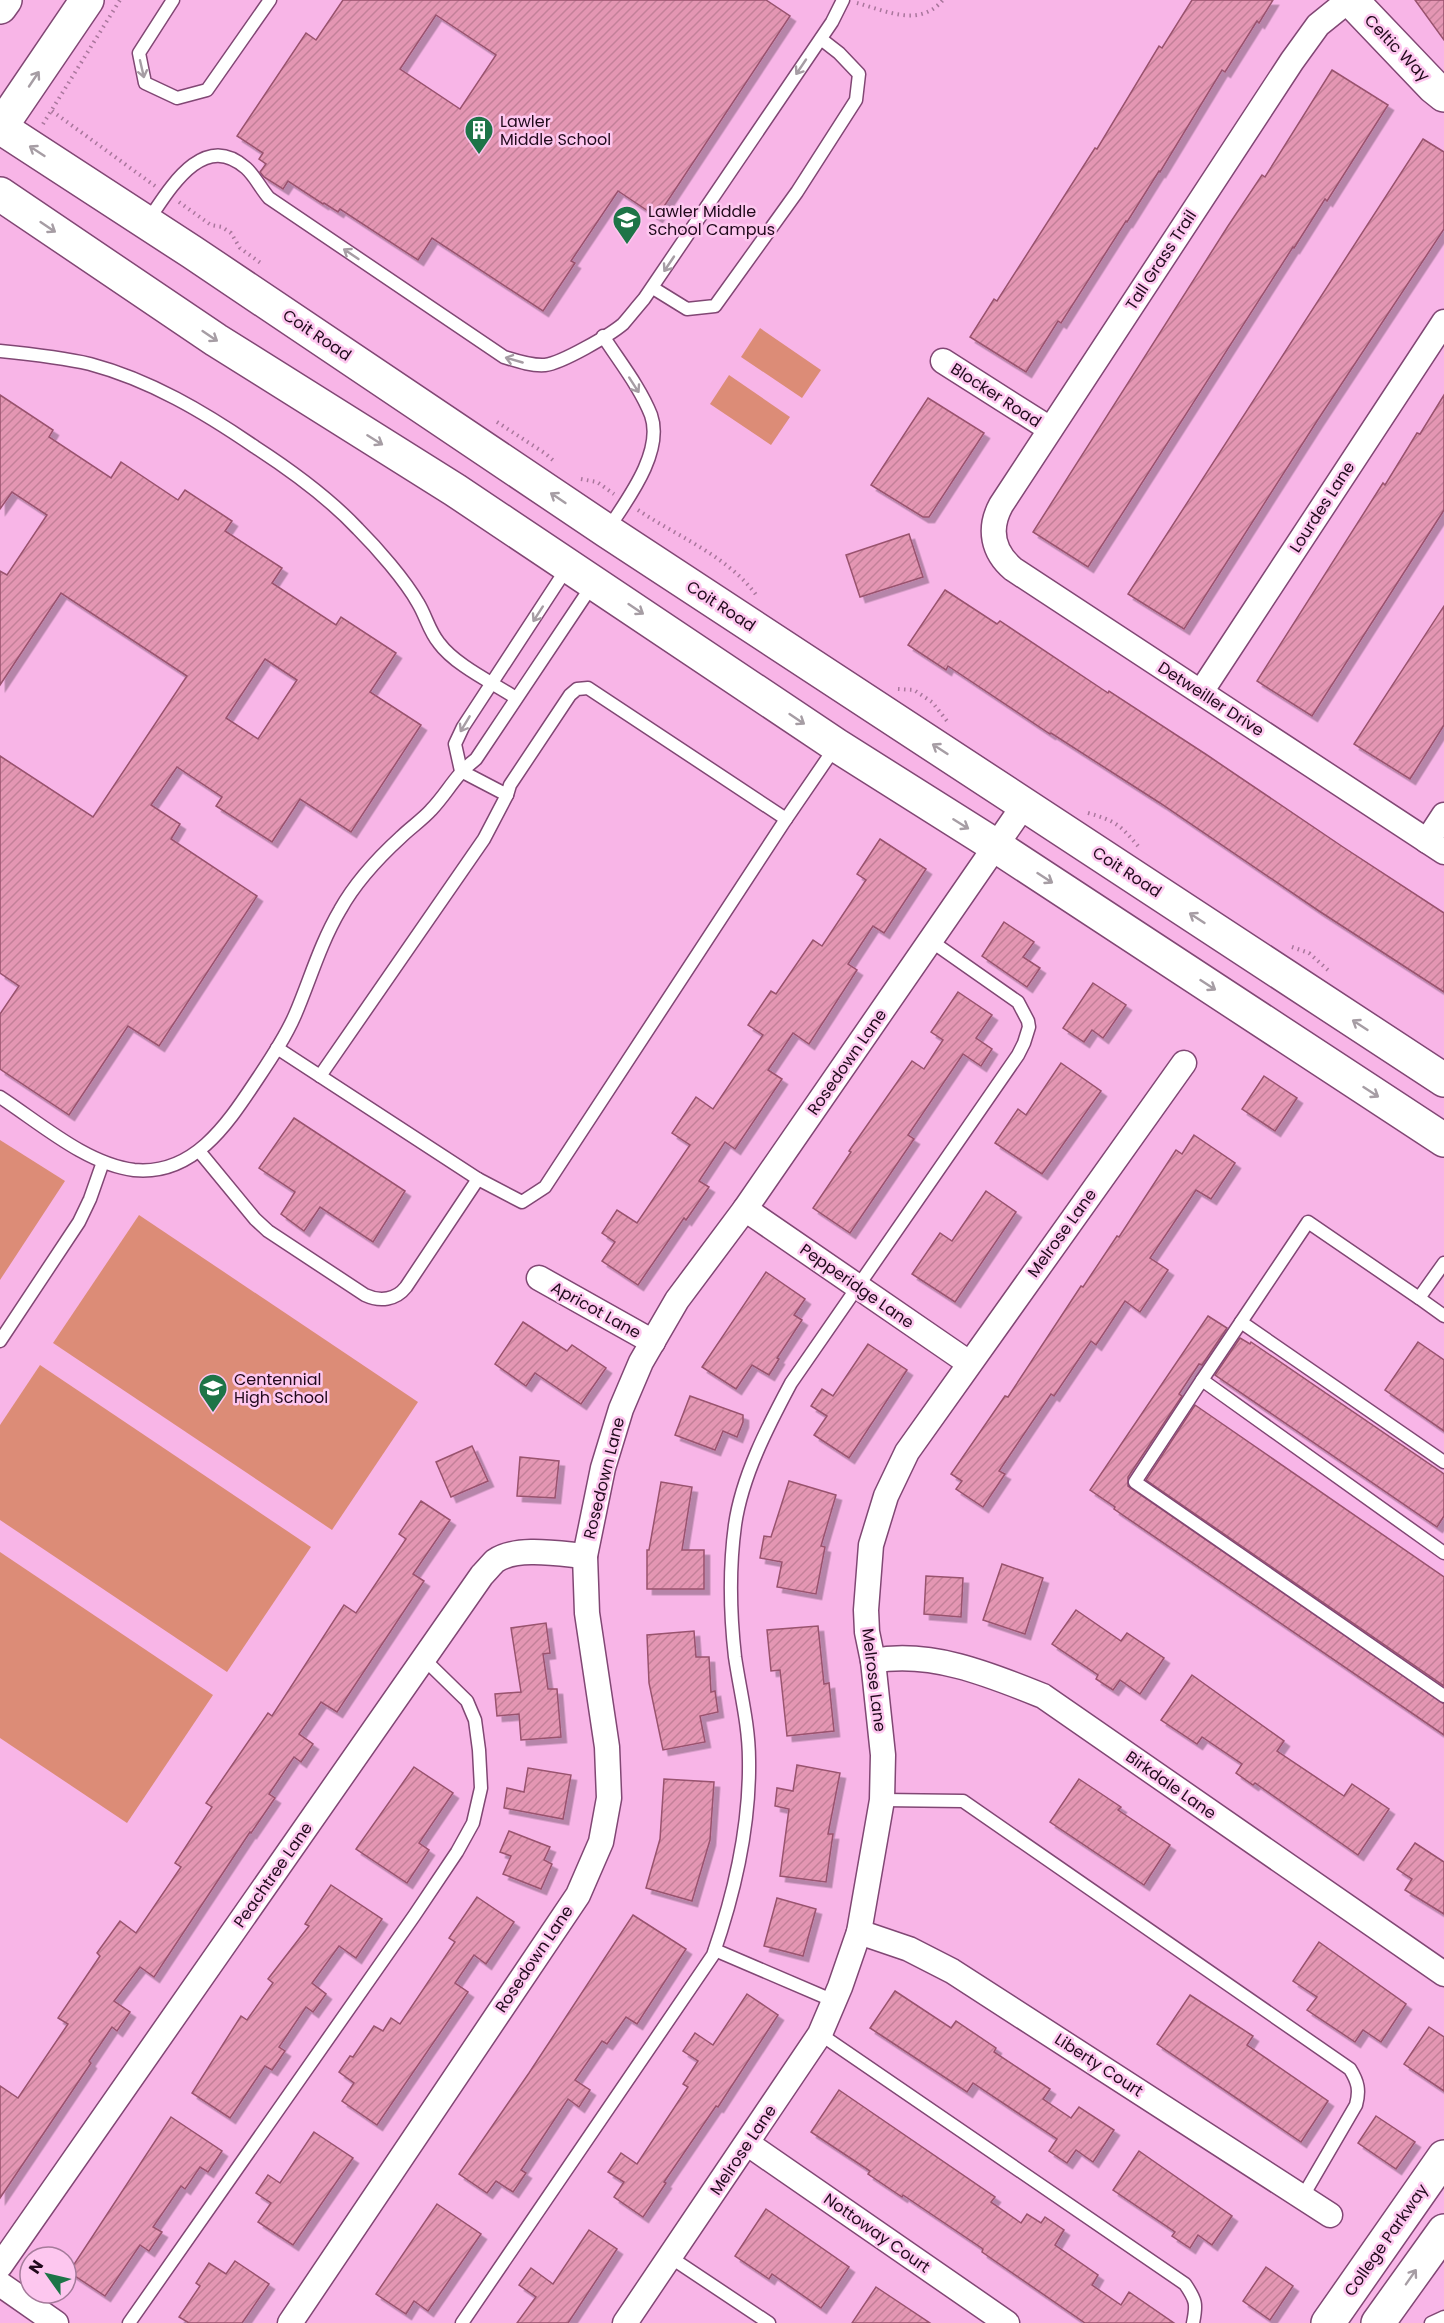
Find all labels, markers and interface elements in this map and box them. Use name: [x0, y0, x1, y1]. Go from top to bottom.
street label: Celtic Way: [1359, 9, 1435, 87]
one-way arrow: [137, 59, 149, 78]
one-way arrow: [795, 59, 807, 75]
one-way arrow: [28, 71, 40, 88]
place label: Lawler Middle School: [500, 110, 611, 151]
building icon: Lawler Middle School: [463, 114, 495, 156]
one-way arrow: [29, 145, 46, 157]
place label: Lawler Middle School Campus: [648, 200, 775, 241]
school or university icon: Lawler Middle School Campus: [611, 204, 643, 246]
street label: Tall Grass Trail: [1120, 205, 1202, 315]
one-way arrow: [40, 221, 56, 233]
one-way arrow: [344, 248, 360, 260]
one-way arrow: [663, 255, 675, 272]
street label: Coit Road: [278, 304, 356, 366]
one-way arrow: [201, 330, 218, 342]
one-way arrow: [505, 354, 524, 365]
street label: Blocker Road: [946, 357, 1046, 433]
one-way arrow: [628, 377, 641, 394]
one-way arrow: [366, 434, 383, 446]
street label: Lourdes Lane: [1284, 457, 1360, 557]
one-way arrow: [551, 492, 567, 504]
street label: Coit Road: [682, 575, 760, 637]
one-way arrow: [627, 603, 644, 616]
one-way arrow: [531, 605, 543, 622]
street label: Detweiller Drive: [1153, 656, 1269, 742]
one-way arrow: [789, 712, 806, 725]
one-way arrow: [458, 715, 470, 732]
one-way arrow: [931, 743, 948, 756]
one-way arrow: [953, 817, 970, 830]
street label: Coit Road: [1088, 841, 1166, 903]
one-way arrow: [1036, 872, 1053, 884]
one-way arrow: [1189, 912, 1206, 924]
one-way arrow: [1199, 979, 1216, 991]
street label: Rosedown Lane: [802, 1004, 892, 1120]
one-way arrow: [1352, 1019, 1369, 1031]
one-way arrow: [1362, 1086, 1379, 1098]
street label: Melrose Lane: [1022, 1184, 1102, 1282]
street label: Pepperidge Lane: [795, 1238, 919, 1334]
street label: Apricot Lane: [547, 1276, 645, 1344]
place label: Centennial High School: [234, 1368, 328, 1409]
school or university icon: Centennial High School: [197, 1372, 229, 1414]
street label: Rosedown Lane: [578, 1415, 630, 1541]
street label: Melrose Lane: [856, 1627, 892, 1733]
street label: Birkdale Lane: [1121, 1745, 1221, 1825]
street label: Peachtree Lane: [228, 1818, 318, 1932]
street label: Rosedown Lane: [490, 1901, 578, 2017]
street label: Liberty Court: [1050, 2028, 1148, 2102]
street label: Melrose Lane: [704, 2100, 782, 2200]
street label: College Parkway: [1339, 2179, 1433, 2301]
street label: Nottoway Court: [819, 2188, 935, 2278]
north arrow: [18, 2245, 78, 2305]
text: N: [23, 2255, 49, 2278]
one-way arrow: [1405, 2269, 1417, 2286]

